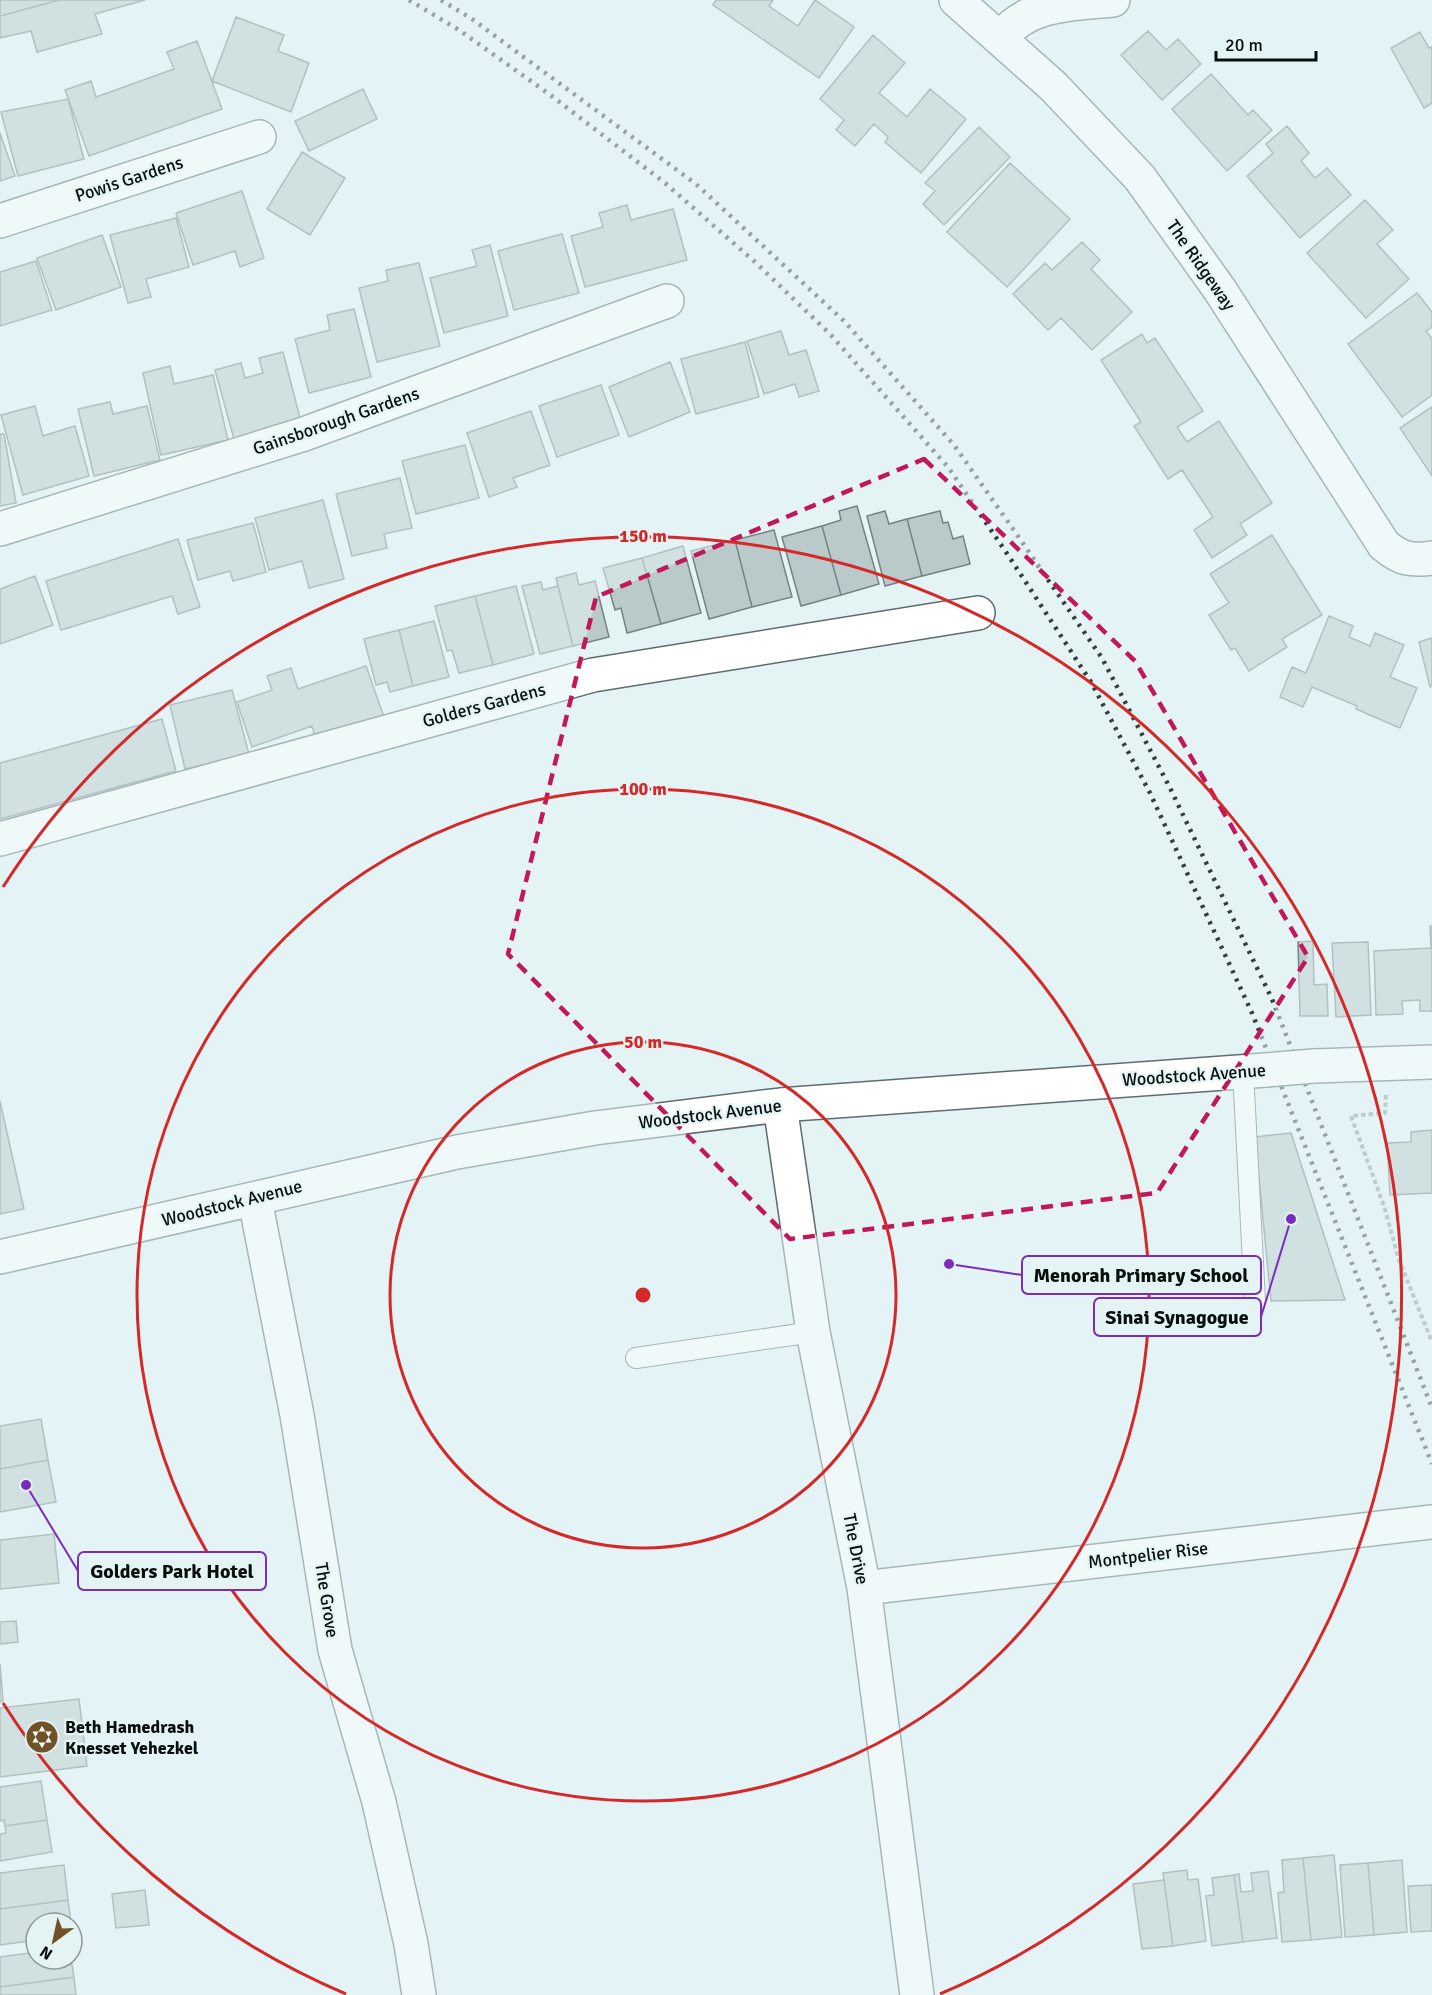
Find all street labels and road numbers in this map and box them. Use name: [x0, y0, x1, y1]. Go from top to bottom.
street label: Powis Gardens: [72, 151, 186, 207]
street label: The Ridgeway: [1162, 216, 1241, 315]
street label: Gainsborough Gardens: [250, 382, 422, 460]
street label: Golders Gardens: [420, 678, 548, 732]
street label: Woodstock Avenue: [1121, 1059, 1267, 1091]
street label: Woodstock Avenue: [637, 1094, 783, 1134]
street label: Woodstock Avenue: [159, 1175, 305, 1231]
street label: The Drive: [838, 1512, 874, 1586]
street label: Montpelier Rise: [1087, 1537, 1209, 1573]
street label: The Grove: [310, 1561, 344, 1639]

